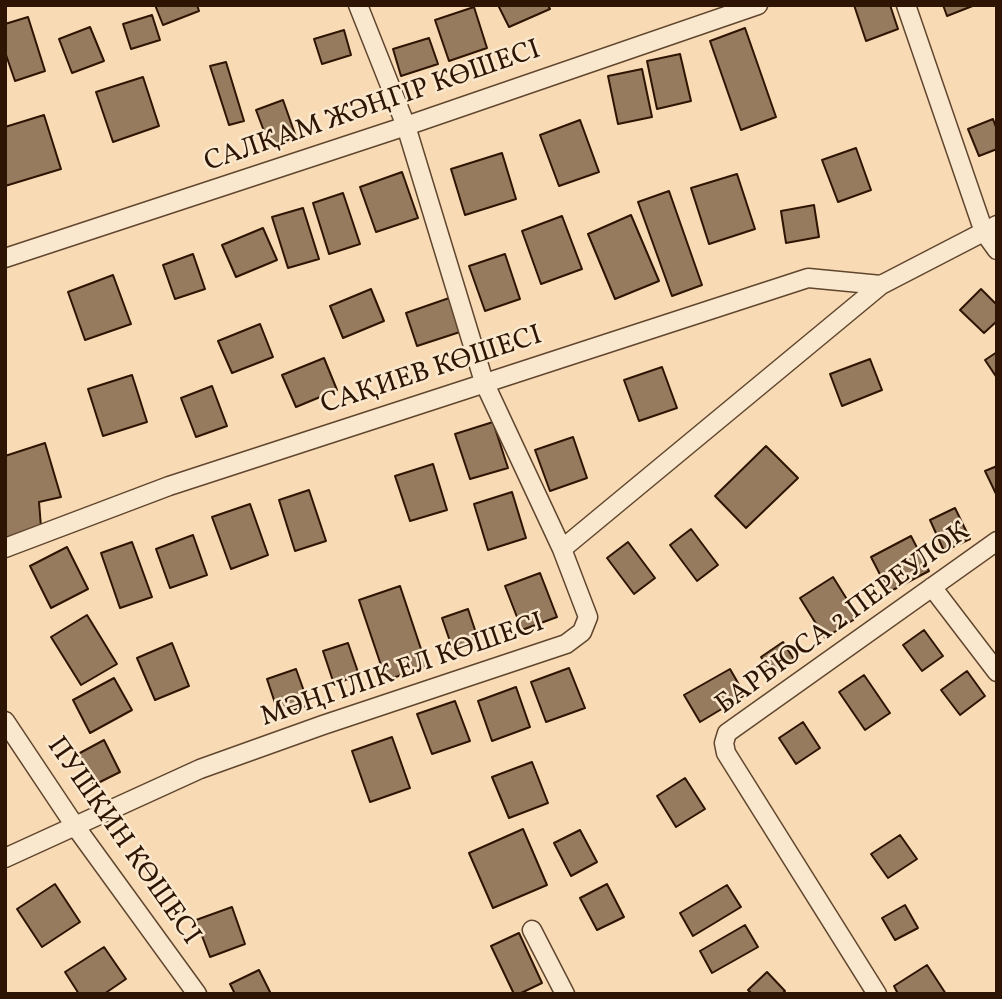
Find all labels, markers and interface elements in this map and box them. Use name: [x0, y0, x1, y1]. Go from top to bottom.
street label: САЛҚАМ ЖӘҢГІР КӨШЕСІ: [201, 35, 545, 181]
street label: САҚИЕВ КӨШЕСІ: [317, 320, 547, 424]
street label: БАРБЮСА 2 ПЕРЕУЛОК: [710, 517, 978, 723]
street label: МӘҢГІЛІК ЕЛ КӨШЕСІ: [257, 608, 549, 736]
street label: ПУШКИН КӨШЕСІ: [38, 732, 206, 952]

